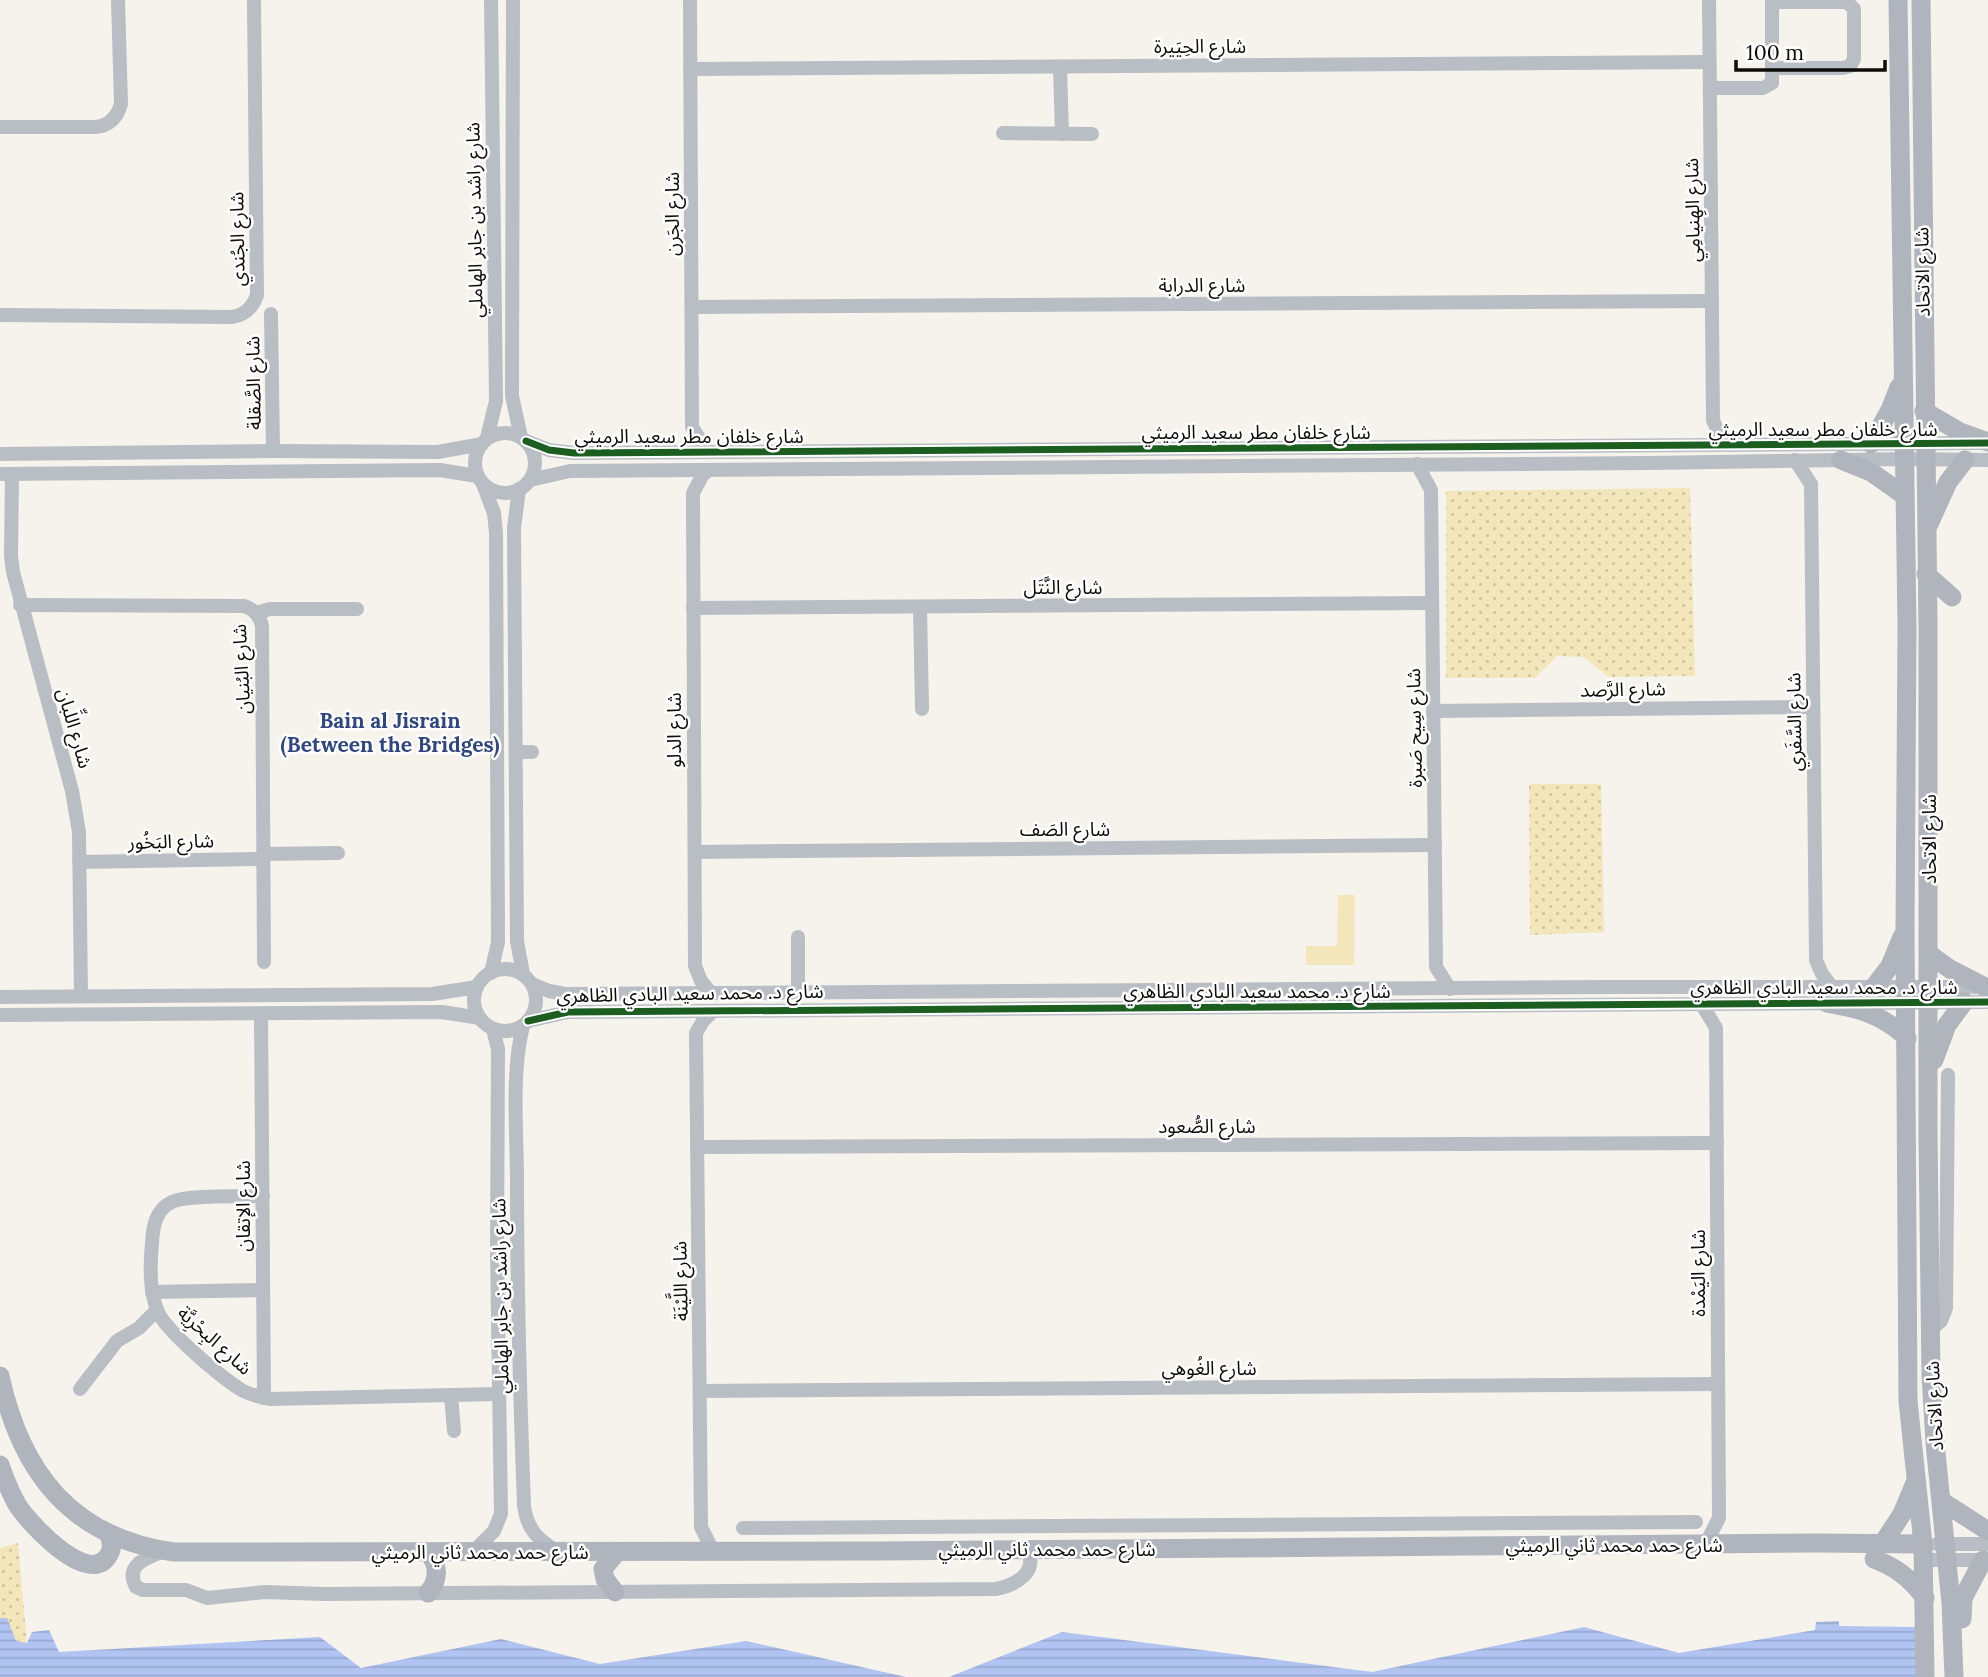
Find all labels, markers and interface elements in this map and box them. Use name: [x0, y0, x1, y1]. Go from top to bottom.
scale bar: [1736, 28, 1885, 72]
street label: شارع الحِيَيرة: [1154, 34, 1246, 60]
text: 100 m: [1746, 39, 1804, 66]
street label: شارع راشد بن جابر الهاملي: [460, 122, 491, 318]
street label: شارع الهِنيامِي: [1679, 158, 1708, 262]
street label: شارع الجَرن: [660, 172, 686, 256]
street label: شارع الجُندي: [224, 191, 253, 287]
street label: شارع الاتحاد: [1909, 227, 1937, 317]
street label: شارع الدرابة: [1159, 273, 1245, 299]
street label: شارع الصَّقلة: [240, 336, 268, 430]
street label: شارع خلفان مطر سعيد الرميثي: [1708, 417, 1938, 444]
street label: شارع خلفان مطر سعيد الرميثي: [1141, 420, 1371, 447]
street label: شارع خلفان مطر سعيد الرميثي: [574, 424, 804, 451]
street label: شارع النَّتَل: [1024, 575, 1102, 601]
street label: شارع البُنيان: [227, 623, 257, 715]
street label: شارع سِيح صَبرة: [1401, 668, 1430, 788]
street label: شارع السَّفَري: [1781, 672, 1810, 772]
street label: شارع الرَّصد: [1580, 676, 1666, 704]
street label: شارع اللِّبان: [50, 683, 104, 771]
street label: شارع الدلو: [662, 692, 688, 768]
district label: Bain al Jisrain (Between the Bridges): [281, 707, 499, 758]
street label: شارع الاتحاد: [1917, 794, 1943, 884]
street label: شارع الصَف: [1020, 817, 1110, 843]
street label: شارع البَخُور: [127, 828, 214, 856]
street label: شارع د. محمد سعيد البادي الظاهري: [1690, 975, 1958, 1002]
street label: شارع د. محمد سعيد البادي الظاهري: [556, 979, 824, 1011]
street label: شارع د. محمد سعيد البادي الظاهري: [1123, 979, 1391, 1006]
street label: شارع الصُّعود: [1158, 1114, 1256, 1140]
street label: شارع الإتقان: [231, 1160, 257, 1252]
street label: شارع راشد بن جابر الهاملي: [486, 1198, 517, 1394]
street label: شارع اليَمْدة: [1686, 1229, 1712, 1317]
street label: شارع اللَّيْنَة: [664, 1241, 695, 1321]
street label: شارع البِحْرِيَّة: [171, 1300, 257, 1382]
street label: شارع الغُوهي: [1161, 1356, 1257, 1383]
street label: شارع الاتحاد: [1920, 1360, 1950, 1452]
street label: شارع حمد محمد ثاني الرميثي: [1505, 1533, 1723, 1560]
street label: شارع حمد محمد ثاني الرميثي: [938, 1537, 1156, 1564]
street label: شارع حمد محمد ثاني الرميثي: [371, 1540, 589, 1567]

